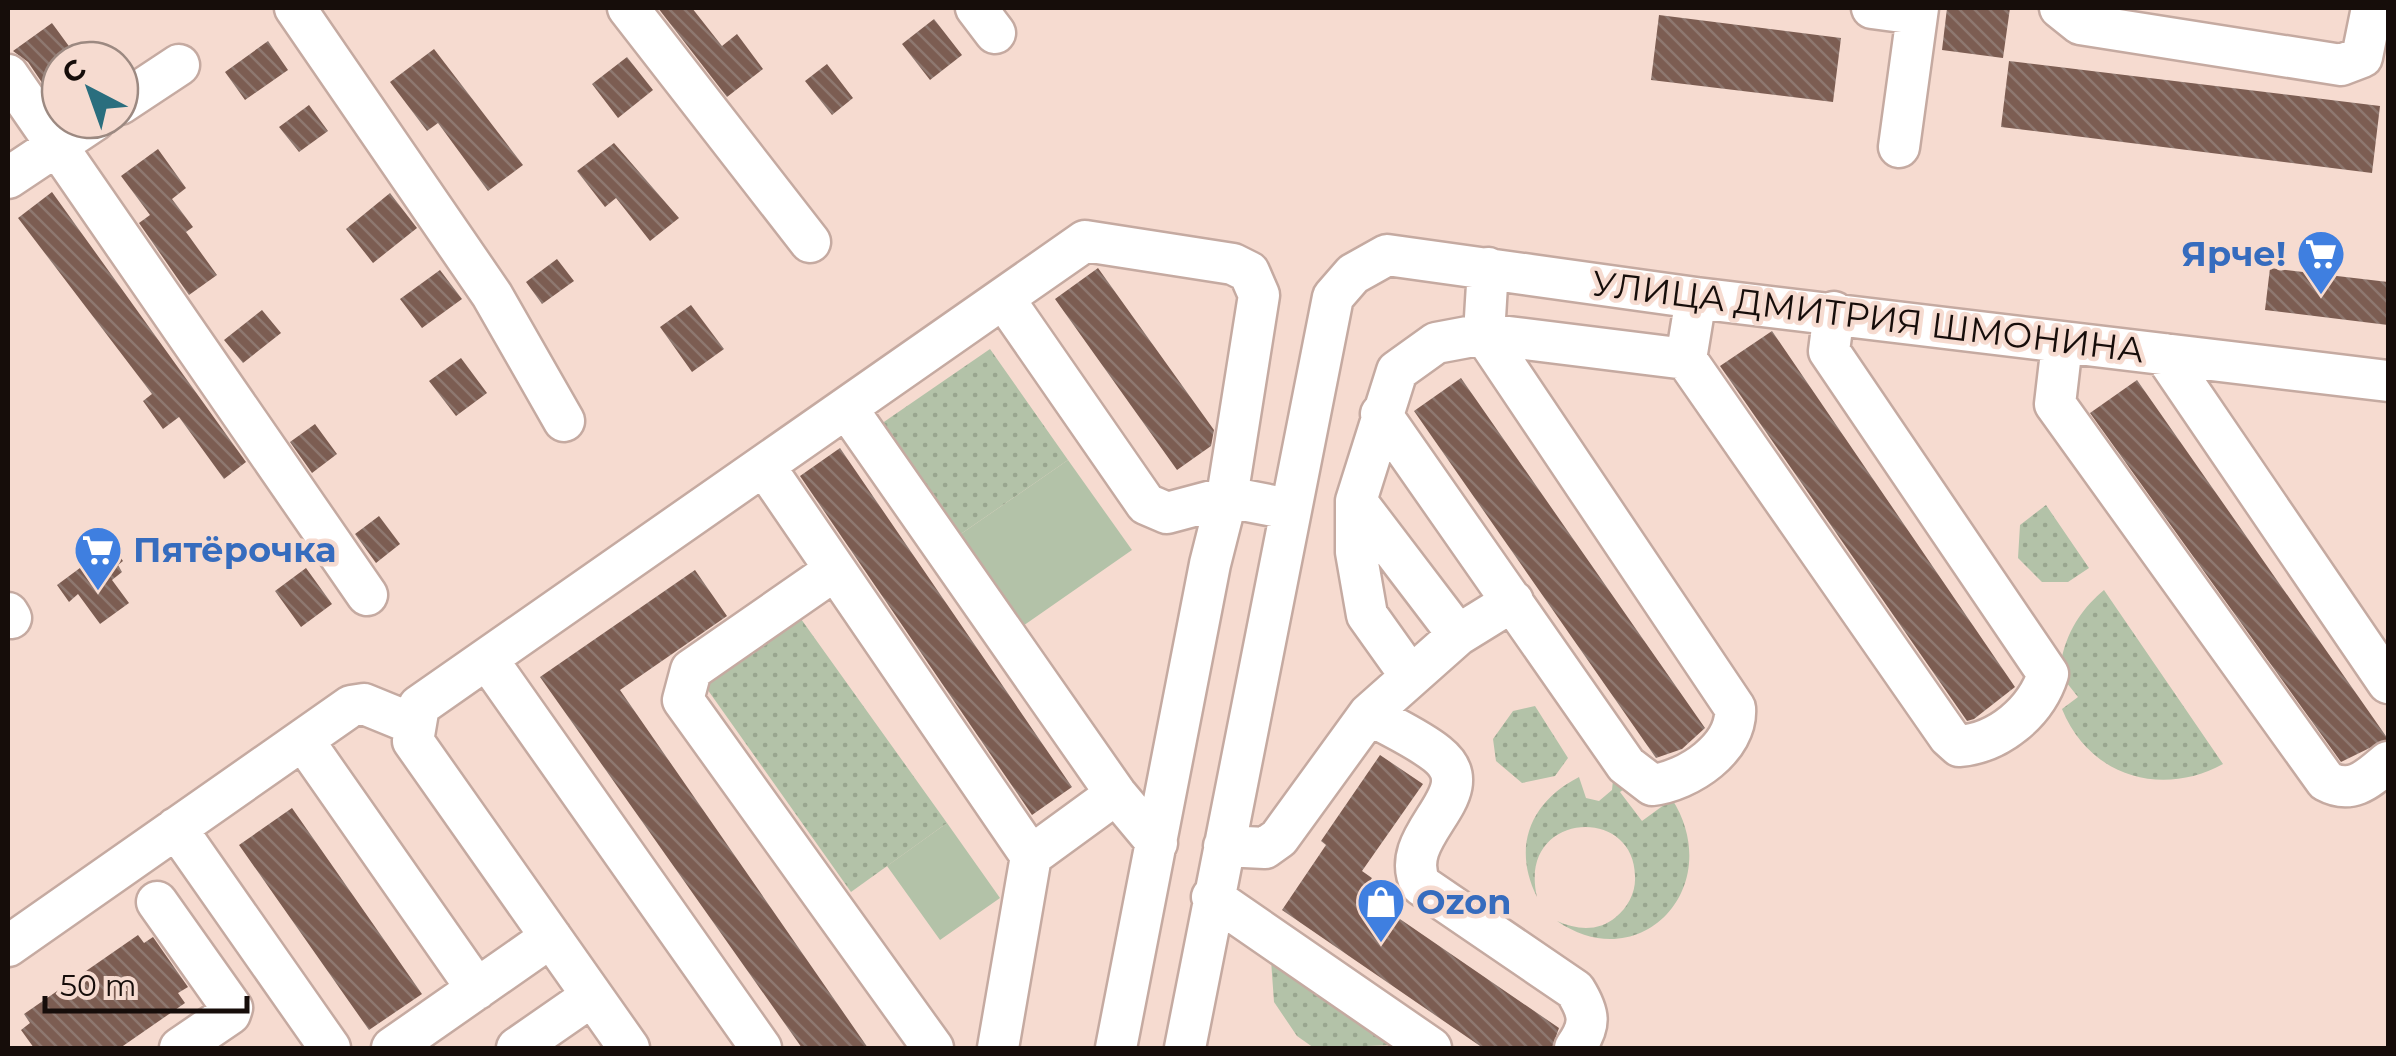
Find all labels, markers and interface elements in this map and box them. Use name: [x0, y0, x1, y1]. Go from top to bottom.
north arrow: [40, 40, 140, 140]
text: С: [55, 52, 92, 91]
supermarket icon: Ярче!: [2295, 228, 2347, 296]
place label: Ярче!: [2181, 232, 2286, 275]
street label: УЛИЦА ДМИТРИЯ ШМОНИНА: [1590, 261, 2147, 372]
supermarket icon: Пятёрочка: [72, 524, 124, 592]
place label: Пятёрочка: [133, 528, 337, 571]
shop icon: Ozon: [1355, 876, 1407, 944]
place label: Ozon: [1416, 880, 1511, 923]
scale bar: [45, 951, 248, 1013]
text: 50 m: [60, 967, 137, 1004]

